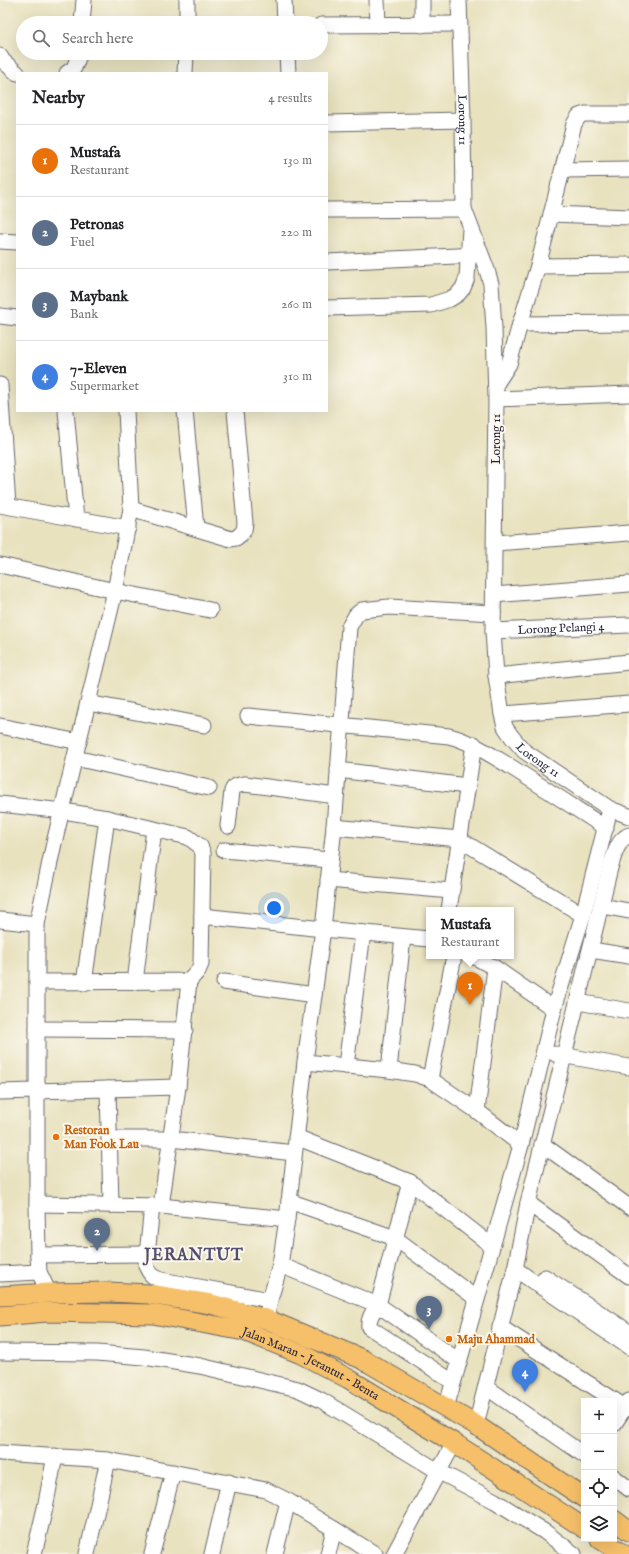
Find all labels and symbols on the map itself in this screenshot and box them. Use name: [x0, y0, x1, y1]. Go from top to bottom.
street label: Lorong 11: [455, 94, 471, 145]
street label: Lorong 11: [489, 414, 504, 464]
street label: Lorong Pelangi 4: [517, 619, 605, 637]
street label: Lorong 11: [513, 739, 563, 781]
your location: [264, 898, 284, 918]
pin: 1: [457, 972, 483, 1005]
place label: Restoran Man Fook Lau: [64, 1123, 140, 1152]
marker: Restoran Man Fook Lau: [51, 1132, 61, 1142]
pin: 2: [84, 1218, 110, 1251]
district label: JERANTUT: [142, 1246, 244, 1266]
pin: 3: [416, 1296, 442, 1329]
street label: Jalan Maran - Jerantut - Benta: [238, 1323, 383, 1404]
place label: Maju Ahammad: [457, 1332, 536, 1348]
marker: Maju Ahammad: [444, 1334, 454, 1344]
pin: 4: [512, 1359, 538, 1392]

